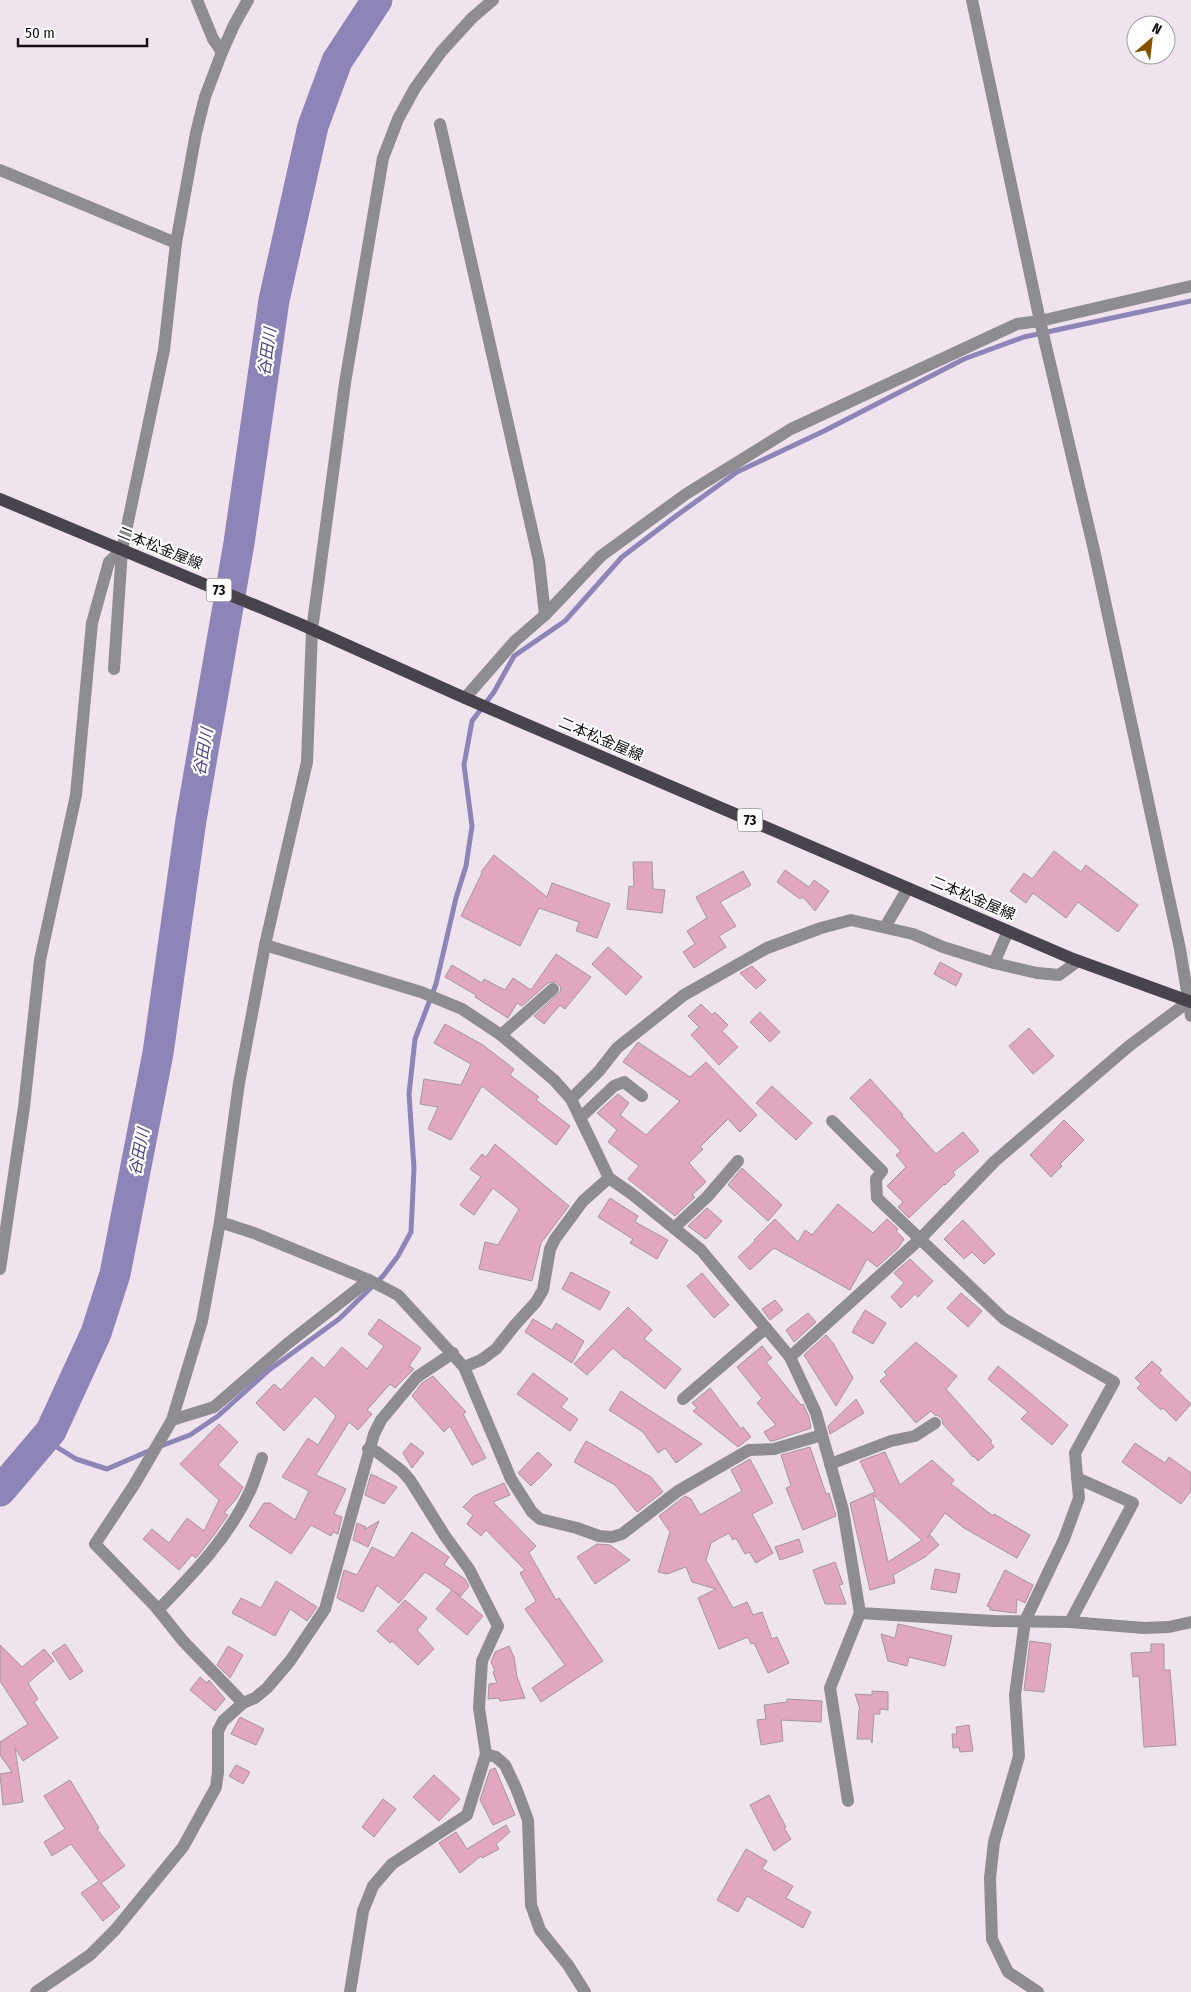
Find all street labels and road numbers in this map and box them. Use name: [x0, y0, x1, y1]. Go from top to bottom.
street label: 二本松金屋線: [115, 523, 205, 573]
road number: 73: [206, 578, 232, 602]
street label: 二本松金屋線: [556, 713, 646, 765]
road number: 73: [738, 808, 762, 832]
street label: 二本松金屋線: [928, 872, 1018, 924]

